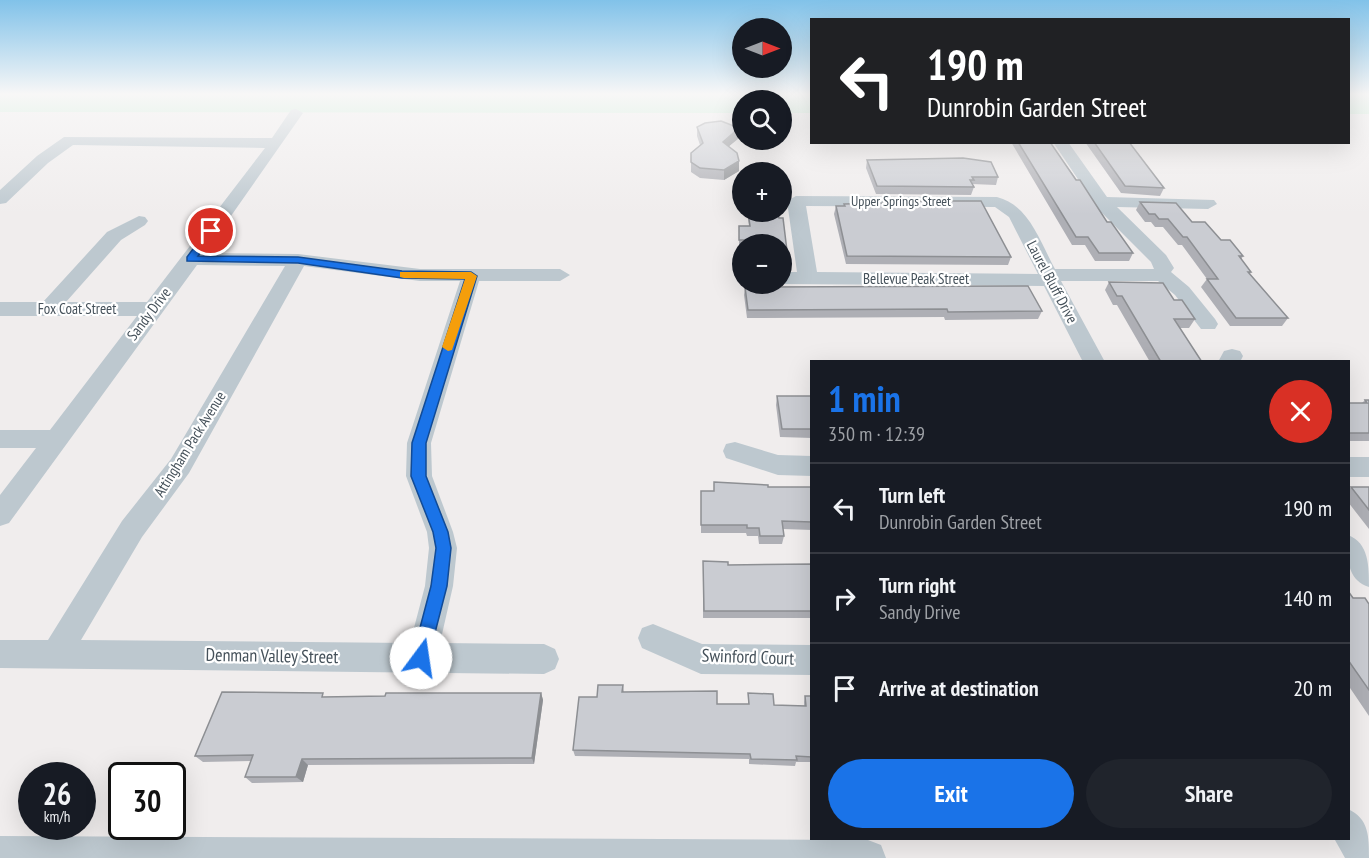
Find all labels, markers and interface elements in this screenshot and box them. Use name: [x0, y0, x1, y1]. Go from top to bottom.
north arrow: [732, 18, 792, 78]
map controls: [732, 18, 792, 294]
text: 190 m: [927, 37, 1024, 92]
icon: left: [828, 42, 906, 120]
button: search: [732, 90, 792, 150]
text: Dunrobin Garden Street: [927, 90, 1147, 124]
button: +: [732, 162, 792, 222]
street label: Upper Springs Street: [851, 192, 951, 210]
pin: [185, 205, 236, 256]
icon: arrive: [194, 214, 227, 247]
button: −: [732, 234, 792, 294]
street label: Laurel Bluff Drive: [1023, 237, 1082, 326]
street label: Bellevue Peak Street: [863, 269, 969, 288]
street label: Sandy Drive: [123, 284, 175, 344]
street label: Fox Coat Street: [38, 299, 116, 318]
text: 1 min: [828, 375, 901, 422]
button: close: [1269, 380, 1332, 443]
street label: Attingham Pack Avenue: [149, 387, 230, 500]
text: 350 m · 12:39: [828, 421, 925, 447]
text: Turn left: [879, 481, 945, 509]
icon: left: [828, 492, 861, 525]
text: 190 m: [1283, 494, 1332, 522]
text: Dunrobin Garden Street: [879, 509, 1042, 535]
text: Turn right: [879, 571, 956, 599]
icon: right: [828, 582, 861, 615]
text: 140 m: [1283, 584, 1332, 612]
text: Sandy Drive: [879, 599, 961, 625]
position arrow: [389, 626, 453, 690]
street label: Denman Valley Street: [206, 643, 339, 668]
street label: Swinford Court: [701, 643, 795, 670]
icon: arrive: [828, 672, 861, 705]
text: Arrive at destination: [879, 674, 1039, 702]
text: 20 m: [1293, 674, 1332, 702]
button: Exit: [828, 759, 1074, 828]
button: Share: [1086, 759, 1332, 828]
speed limit sign: 30: [108, 762, 186, 840]
text: 26: [43, 774, 71, 813]
text: km/h: [44, 807, 70, 826]

